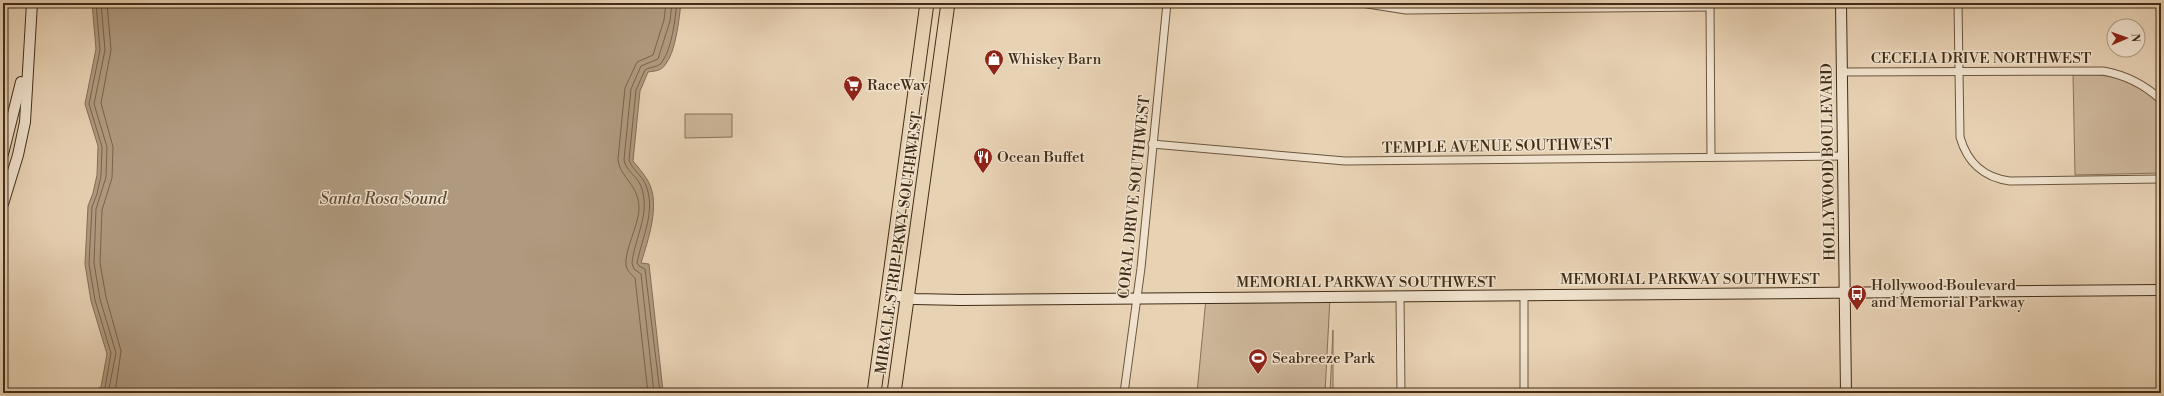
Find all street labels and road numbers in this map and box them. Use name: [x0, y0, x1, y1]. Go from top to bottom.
street label: CECELIA DRIVE NORTHWEST: [1871, 49, 2092, 68]
street label: HOLLYWOOD BOULEVARD: [1817, 63, 1840, 261]
street label: CORAL DRIVE SOUTHWEST: [1114, 94, 1155, 300]
street label: MIRACLE STRIP PKWY SOUTHWEST: [872, 110, 927, 375]
street label: TEMPLE AVENUE SOUTHWEST: [1382, 135, 1613, 158]
street label: MEMORIAL PARKWAY SOUTHWEST: [1560, 270, 1820, 289]
street label: MEMORIAL PARKWAY SOUTHWEST: [1236, 273, 1496, 292]

